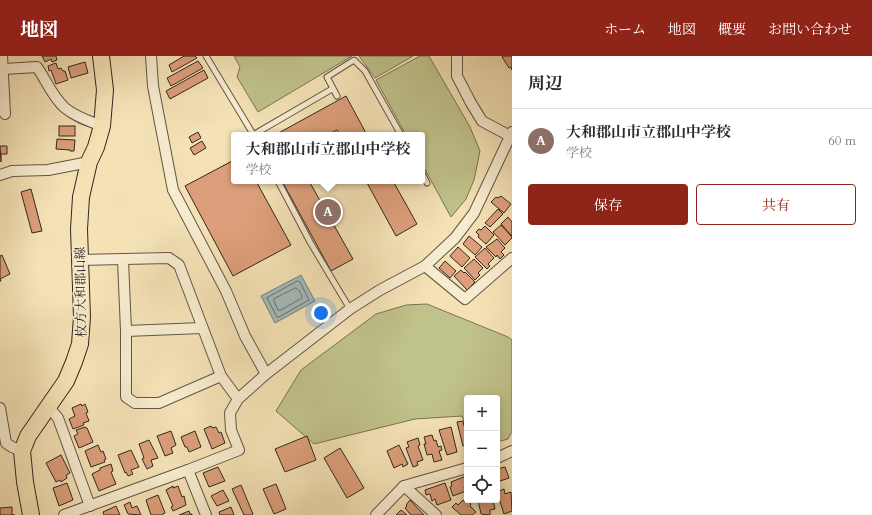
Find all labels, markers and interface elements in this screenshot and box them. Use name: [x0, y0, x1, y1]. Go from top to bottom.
text: 地図: [20, 17, 58, 43]
text: ホーム: [604, 20, 646, 39]
text: 地図: [668, 20, 696, 39]
text: 概要: [718, 20, 746, 39]
text: お問い合わせ: [768, 20, 852, 39]
text: 周辺: [528, 72, 562, 95]
text: 大和郡山市立郡山中学校: [566, 122, 731, 142]
popup: [231, 132, 425, 184]
text: A: [536, 132, 546, 150]
text: 60 m: [828, 132, 856, 150]
text: 大和郡山市立郡山中学校: [245, 139, 411, 159]
text: 学校: [566, 144, 592, 162]
text: 学校: [245, 161, 272, 179]
button: 保存: [528, 184, 688, 225]
button: 共有: [696, 184, 856, 225]
pin: A: [315, 197, 341, 227]
street label: 枚方大和郡山線: [71, 246, 91, 338]
your location: [311, 303, 331, 323]
map controls: [464, 395, 500, 503]
button: +: [464, 395, 500, 431]
button: −: [464, 431, 500, 467]
button: locate: [464, 467, 500, 503]

